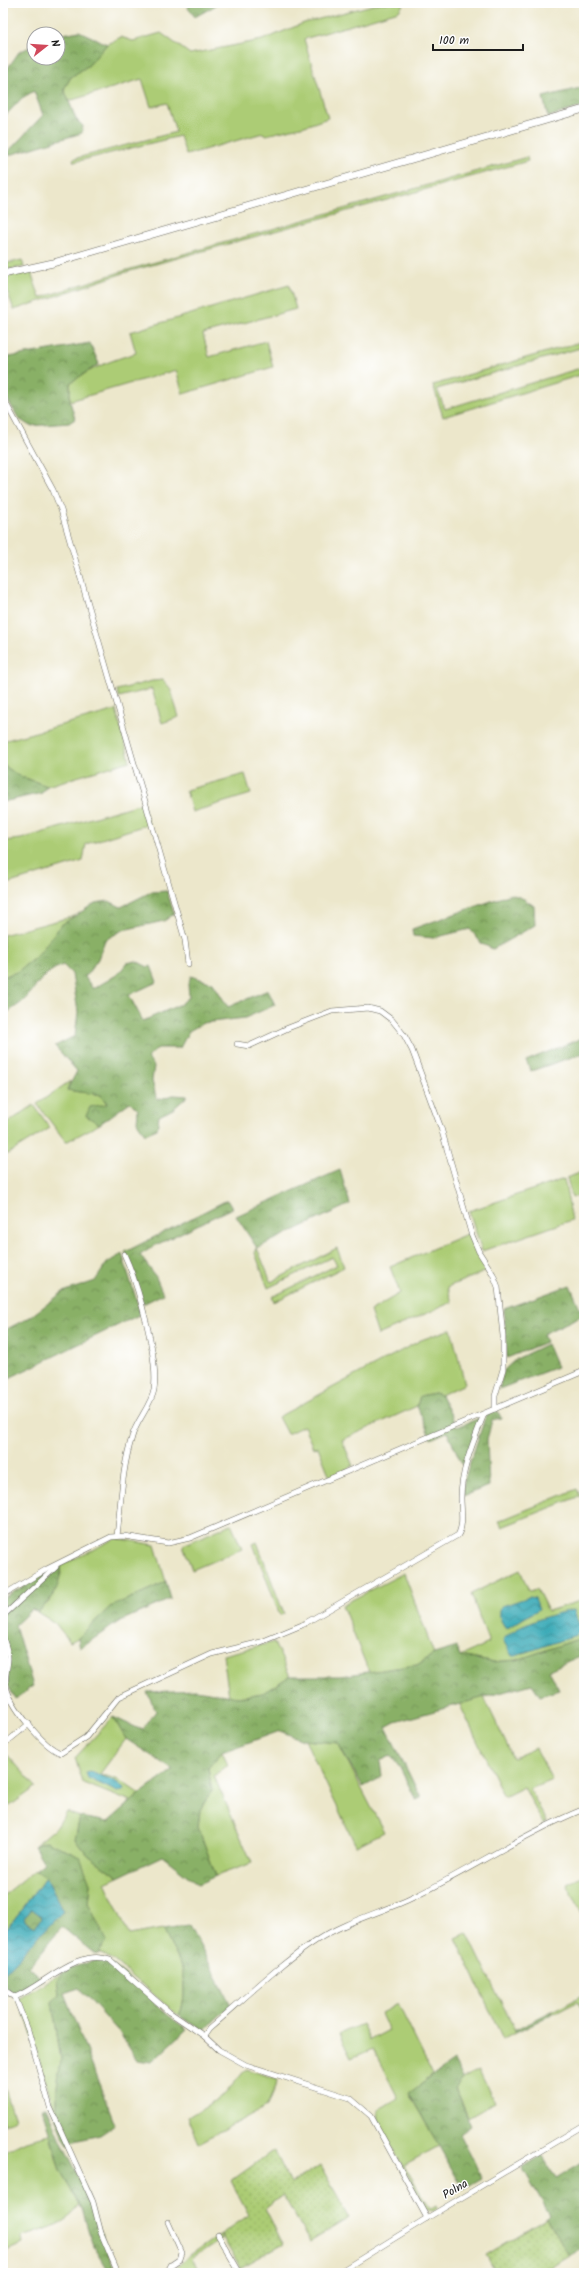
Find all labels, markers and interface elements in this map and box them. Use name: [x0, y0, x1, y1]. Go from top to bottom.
north arrow: [26, 26, 66, 66]
scale bar: [433, 26, 523, 52]
text: 100 m: [439, 31, 470, 50]
text: N: [45, 37, 64, 49]
street label: Polna: [439, 2174, 472, 2205]

